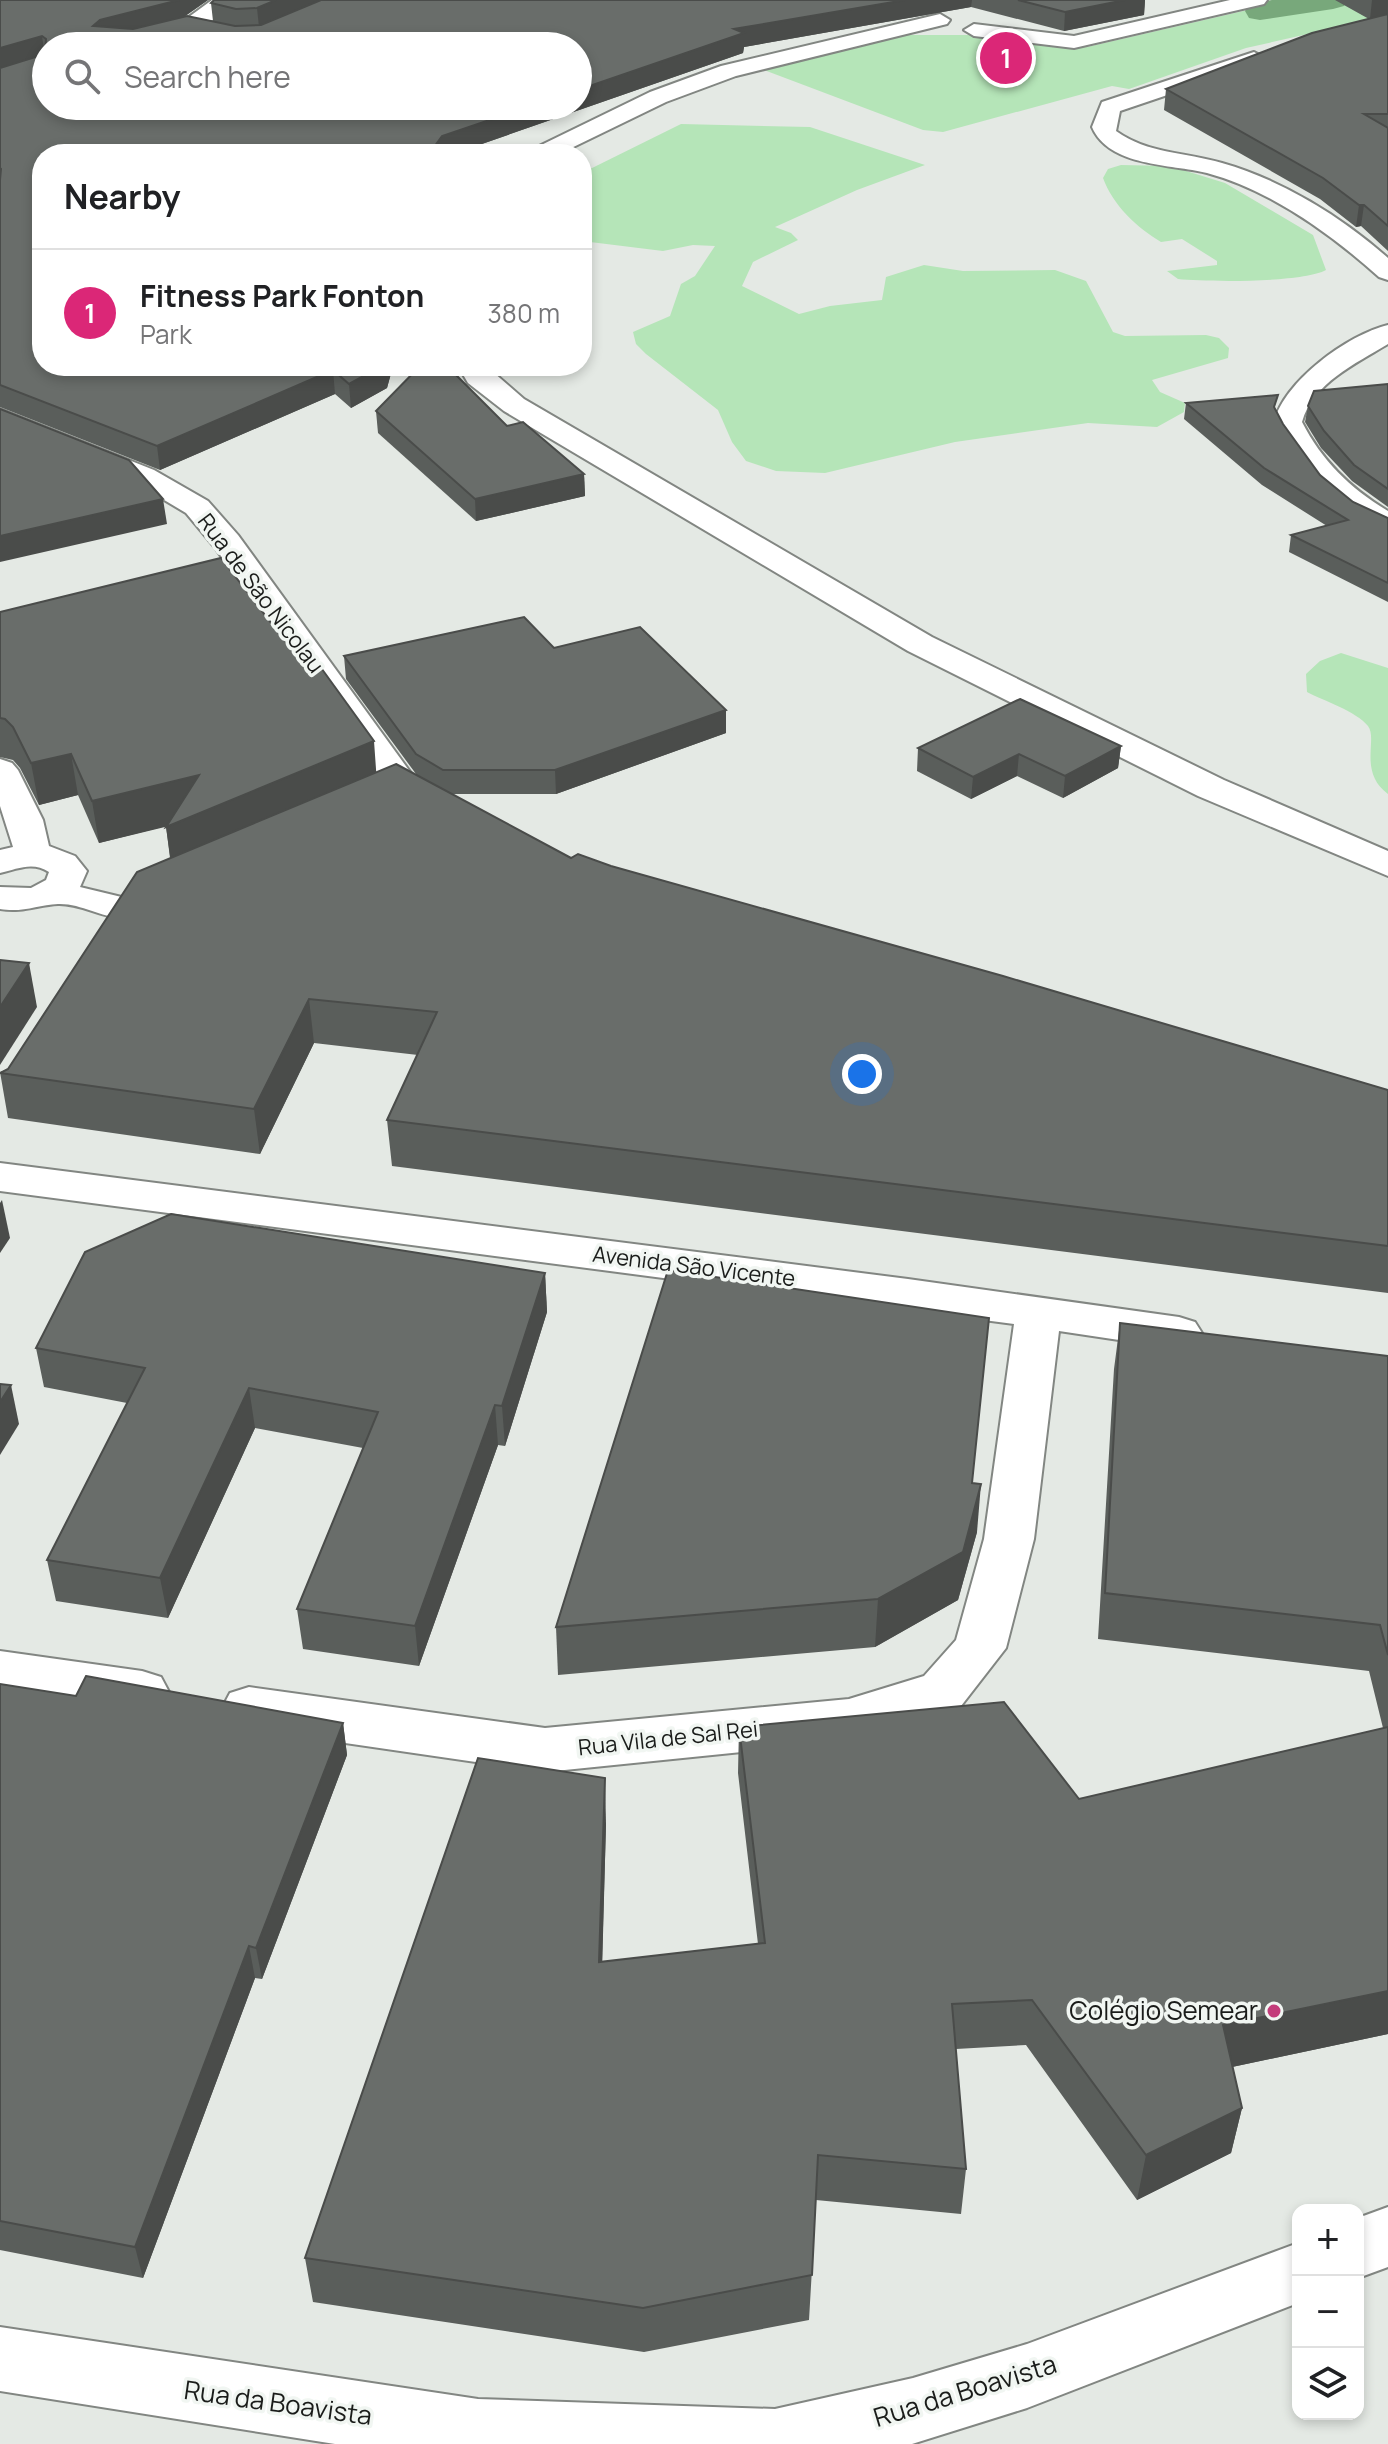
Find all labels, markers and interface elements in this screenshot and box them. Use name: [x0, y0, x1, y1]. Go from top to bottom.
pin: 1: [980, 28, 1032, 88]
search box: [32, 32, 592, 120]
icon: search: [60, 54, 104, 98]
text: Search here: [124, 56, 291, 97]
text: Nearby: [64, 173, 180, 219]
text: Fitness Park Fonton: [140, 275, 424, 316]
text: 1: [84, 295, 96, 331]
text: 380 m: [487, 295, 560, 331]
text: Park: [140, 316, 192, 352]
street label: Rua de São Nicolau: [191, 507, 331, 679]
your location: [842, 1054, 882, 1094]
street label: Avenida São Vicente: [591, 1239, 797, 1293]
street label: Rua Vila de Sal Rei: [577, 1714, 759, 1762]
place label: Colégio Semear: [1069, 1992, 1258, 2028]
marker: Colégio Semear: [1265, 2002, 1283, 2020]
map controls: [1292, 2204, 1364, 2420]
button: +: [1292, 2204, 1364, 2276]
button: −: [1292, 2276, 1364, 2348]
street label: Rua da Boavista: [869, 2345, 1061, 2435]
button: layers: [1292, 2348, 1364, 2420]
street label: Rua da Boavista: [182, 2371, 375, 2433]

